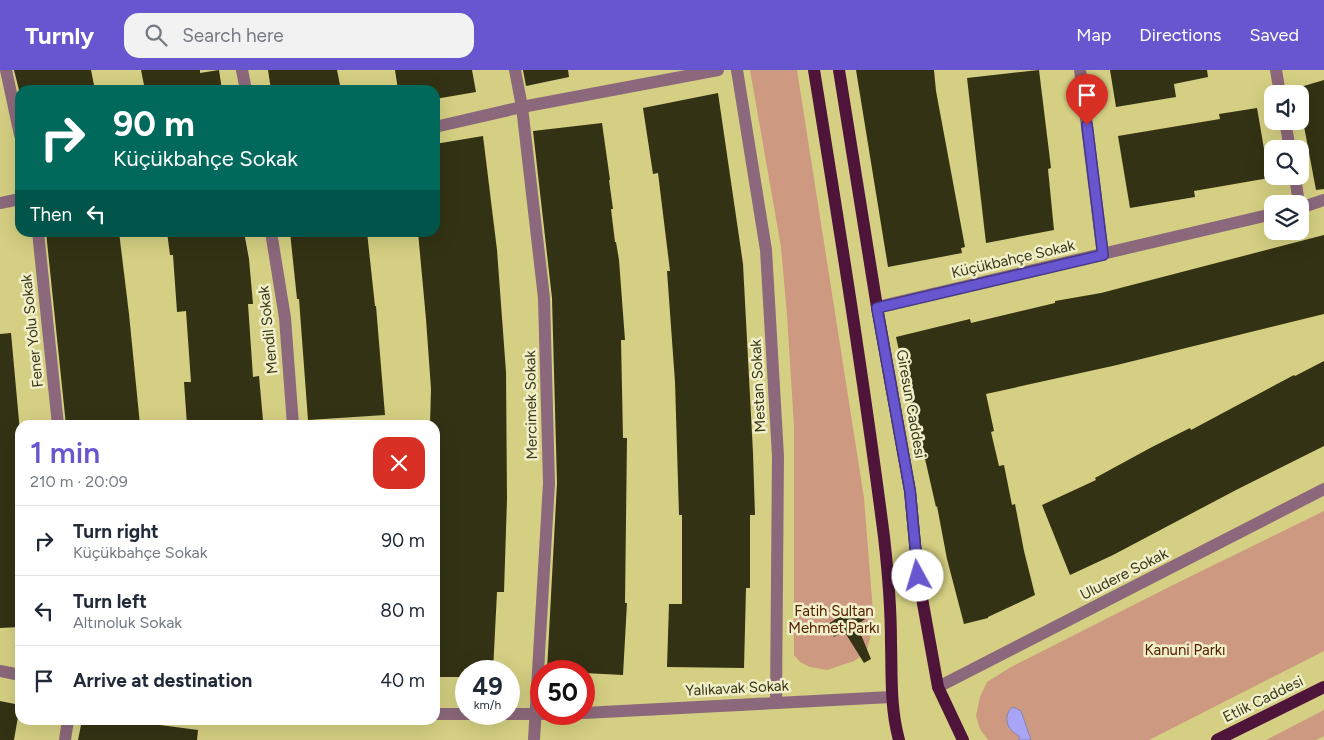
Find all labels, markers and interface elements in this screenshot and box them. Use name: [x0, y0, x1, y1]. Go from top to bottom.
search box: [124, 13, 474, 58]
text: Turnly: [25, 21, 94, 50]
icon: search: [142, 21, 170, 49]
text: Search here: [182, 24, 284, 47]
text: Map: [1076, 24, 1111, 46]
text: Directions: [1139, 24, 1221, 46]
text: Saved: [1249, 24, 1299, 46]
pin: [1066, 74, 1108, 125]
icon: arrive: [1073, 81, 1101, 109]
map controls: [1264, 85, 1309, 240]
button: sound: [1264, 85, 1309, 130]
text: 90 m: [113, 103, 195, 145]
icon: right: [30, 105, 95, 170]
button: search: [1264, 140, 1309, 185]
text: Küçükbahçe Sokak: [113, 145, 298, 172]
button: layers: [1264, 195, 1309, 240]
icon: left: [82, 200, 110, 228]
text: Then: [30, 203, 72, 226]
street label: Küçükbahçe Sokak: [950, 236, 1077, 282]
street label: Fener Yolu Sokak: [17, 273, 47, 389]
street label: Mendil Sokak: [254, 284, 282, 375]
street label: Mestan Sokak: [747, 338, 769, 433]
street label: Giresun Caddesi: [893, 348, 929, 460]
street label: Mercimek Sokak: [521, 349, 541, 460]
text: 1 min: [30, 434, 100, 471]
button: close: [373, 437, 425, 489]
text: 210 m · 20:09: [30, 472, 128, 491]
text: Turn right: [73, 520, 159, 543]
icon: right: [30, 527, 58, 555]
text: 90 m: [381, 529, 425, 552]
text: Küçükbahçe Sokak: [73, 543, 207, 562]
street label: Uludere Sokak: [1077, 544, 1172, 604]
position arrow: [891, 549, 943, 601]
text: Turn left: [73, 590, 147, 613]
icon: left: [30, 597, 58, 625]
text: 80 m: [380, 599, 425, 622]
park label: Fatih Sultan Mehmet Parkı: [788, 602, 880, 637]
text: Altınoluk Sokak: [73, 613, 182, 632]
park label: Kanuni Parkı: [1145, 641, 1225, 659]
speed limit sign: 50: [530, 660, 595, 725]
icon: arrive: [30, 667, 58, 695]
text: Arrive at destination: [73, 669, 252, 692]
text: 40 m: [380, 669, 425, 692]
text: 49: [472, 671, 503, 701]
street label: Etlik Caddesi: [1220, 672, 1306, 726]
street label: Yalıkavak Sokak: [685, 676, 790, 700]
text: km/h: [474, 698, 501, 712]

